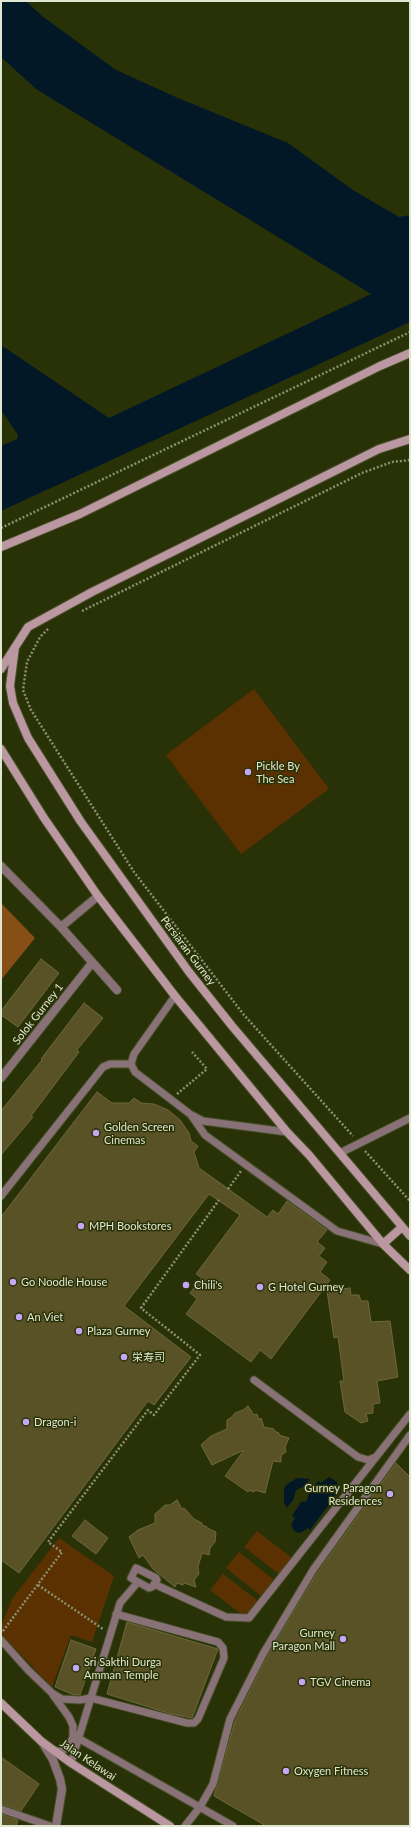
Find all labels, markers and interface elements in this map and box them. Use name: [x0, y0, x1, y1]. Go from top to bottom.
place label: Pickle By The Sea: [256, 759, 300, 785]
marker: Pickle By The Sea: [243, 767, 253, 777]
street label: Persiaran Gurney: [158, 914, 218, 988]
street label: Solok Gurney 1: [10, 981, 66, 1047]
place label: Golden Screen Cinemas: [104, 1120, 174, 1146]
marker: Golden Screen Cinemas: [91, 1128, 101, 1138]
place label: MPH Bookstores: [89, 1219, 171, 1233]
marker: MPH Bookstores: [76, 1221, 86, 1231]
place label: Go Noodle House: [21, 1275, 107, 1289]
marker: Go Noodle House: [8, 1277, 18, 1287]
place label: Chili's: [194, 1278, 222, 1292]
marker: Chili's: [181, 1280, 191, 1290]
place label: G Hotel Gurney: [268, 1280, 344, 1294]
marker: G Hotel Gurney: [255, 1282, 265, 1292]
place label: An Viet: [27, 1310, 63, 1324]
marker: An Viet: [14, 1312, 24, 1322]
place label: Plaza Gurney: [87, 1324, 150, 1338]
marker: Plaza Gurney: [74, 1326, 84, 1336]
place label: 栄寿司: [132, 1350, 165, 1364]
marker: 栄寿司: [119, 1352, 129, 1362]
place label: Dragon-i: [34, 1415, 76, 1429]
marker: Dragon-i: [21, 1417, 31, 1427]
place label: Gurney Paragon Residences: [304, 1481, 382, 1507]
marker: Gurney Paragon Residences: [385, 1489, 395, 1499]
place label: Gurney Paragon Mall: [272, 1626, 335, 1652]
marker: Gurney Paragon Mall: [338, 1634, 348, 1644]
place label: Sri Sakthi Durga Amman Temple: [84, 1655, 161, 1681]
marker: Sri Sakthi Durga Amman Temple: [71, 1663, 81, 1673]
place label: TGV Cinema: [310, 1675, 371, 1689]
marker: TGV Cinema: [297, 1677, 307, 1687]
street label: Jalan Kelawai: [58, 1737, 118, 1783]
place label: Oxygen Fitness: [294, 1764, 368, 1778]
marker: Oxygen Fitness: [281, 1766, 291, 1776]

